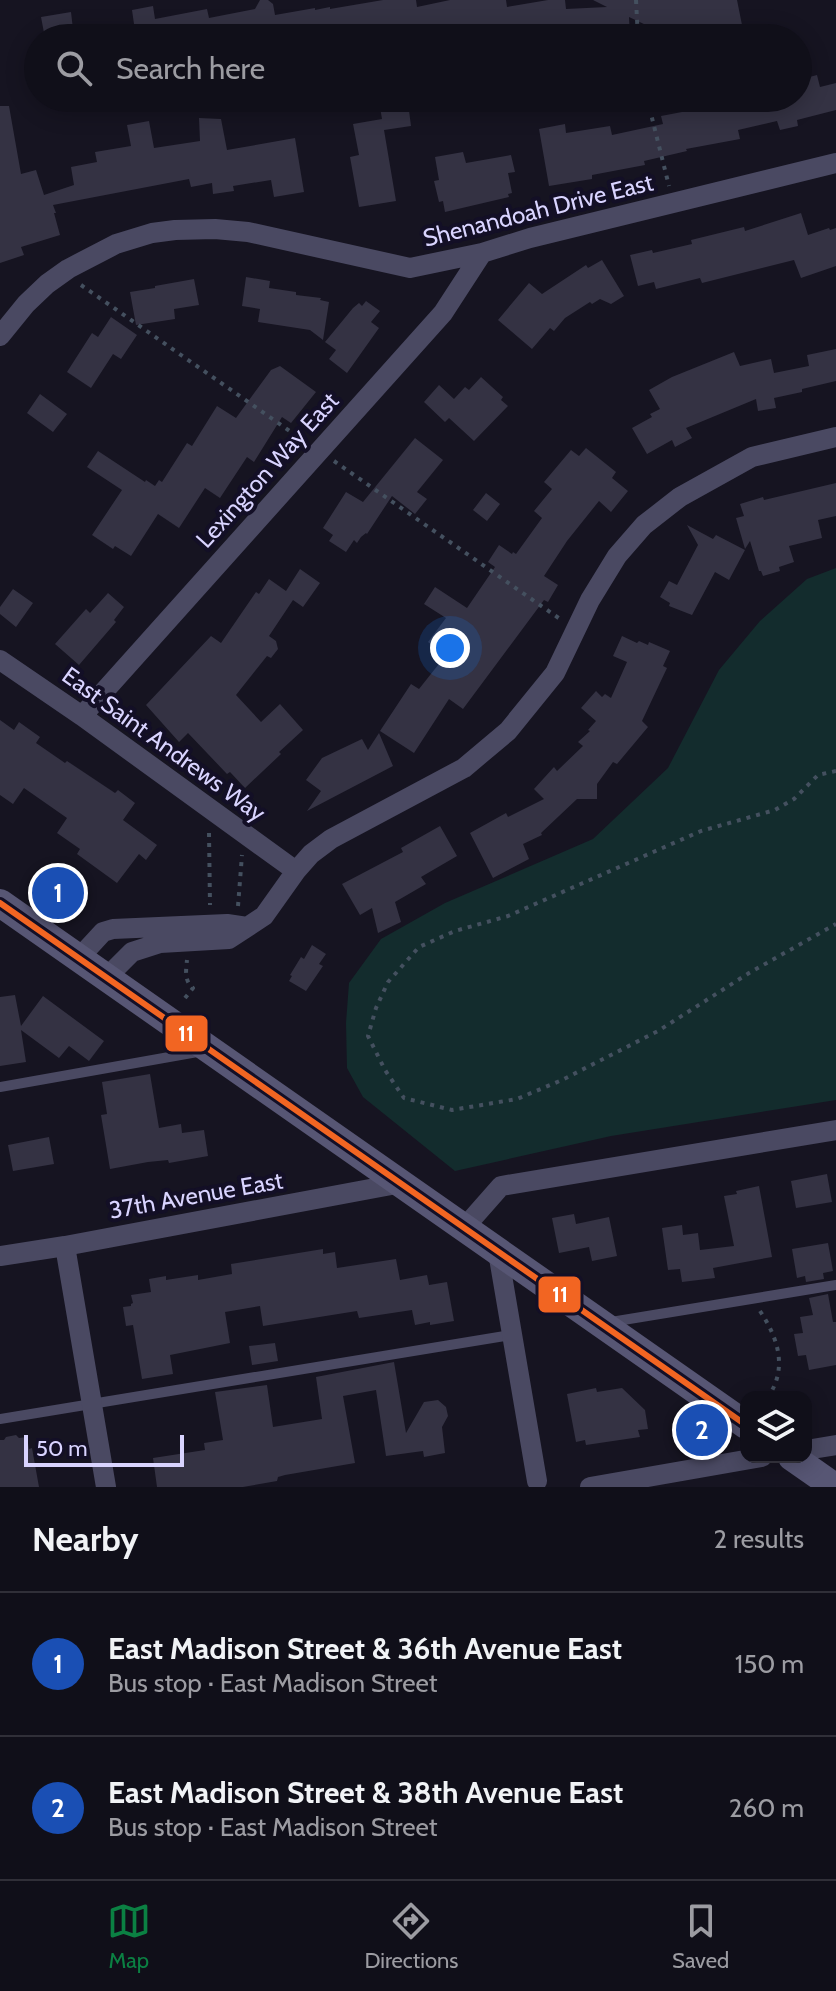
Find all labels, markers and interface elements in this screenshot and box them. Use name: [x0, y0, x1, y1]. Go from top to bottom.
search box: [24, 24, 812, 112]
icon: search: [52, 46, 96, 90]
text: Search here: [116, 50, 265, 87]
street label: Shenandoah Drive East: [420, 167, 656, 253]
street label: Lexington Way East: [190, 386, 344, 554]
your location: [430, 628, 470, 668]
street label: East Saint Andrews Way: [57, 660, 271, 828]
pin: 1: [32, 863, 84, 923]
line badge: 11: [164, 1014, 209, 1053]
text: 11: [178, 1020, 194, 1047]
street label: 37th Avenue East: [107, 1165, 285, 1225]
line badge: 11: [537, 1275, 582, 1314]
text: 11: [552, 1281, 568, 1308]
map controls: [740, 1391, 812, 1463]
button: layers: [740, 1391, 812, 1463]
pin: 2: [676, 1400, 728, 1460]
scale bar: [24, 1431, 184, 1467]
text: 50 m: [36, 1435, 88, 1462]
text: Nearby: [32, 1518, 139, 1560]
text: 2 results: [713, 1523, 804, 1555]
text: East Madison Street & 36th Avenue East: [108, 1630, 622, 1667]
text: 1: [53, 1648, 63, 1680]
text: 150 m: [735, 1648, 804, 1680]
text: Bus stop · East Madison Street: [108, 1667, 438, 1699]
text: East Madison Street & 38th Avenue East: [108, 1774, 623, 1811]
text: 2: [51, 1792, 65, 1824]
text: 260 m: [729, 1792, 804, 1824]
text: Bus stop · East Madison Street: [108, 1811, 438, 1843]
tab: Map: [107, 1899, 151, 1974]
tab: Directions: [364, 1899, 458, 1974]
tab: Saved: [672, 1899, 729, 1974]

